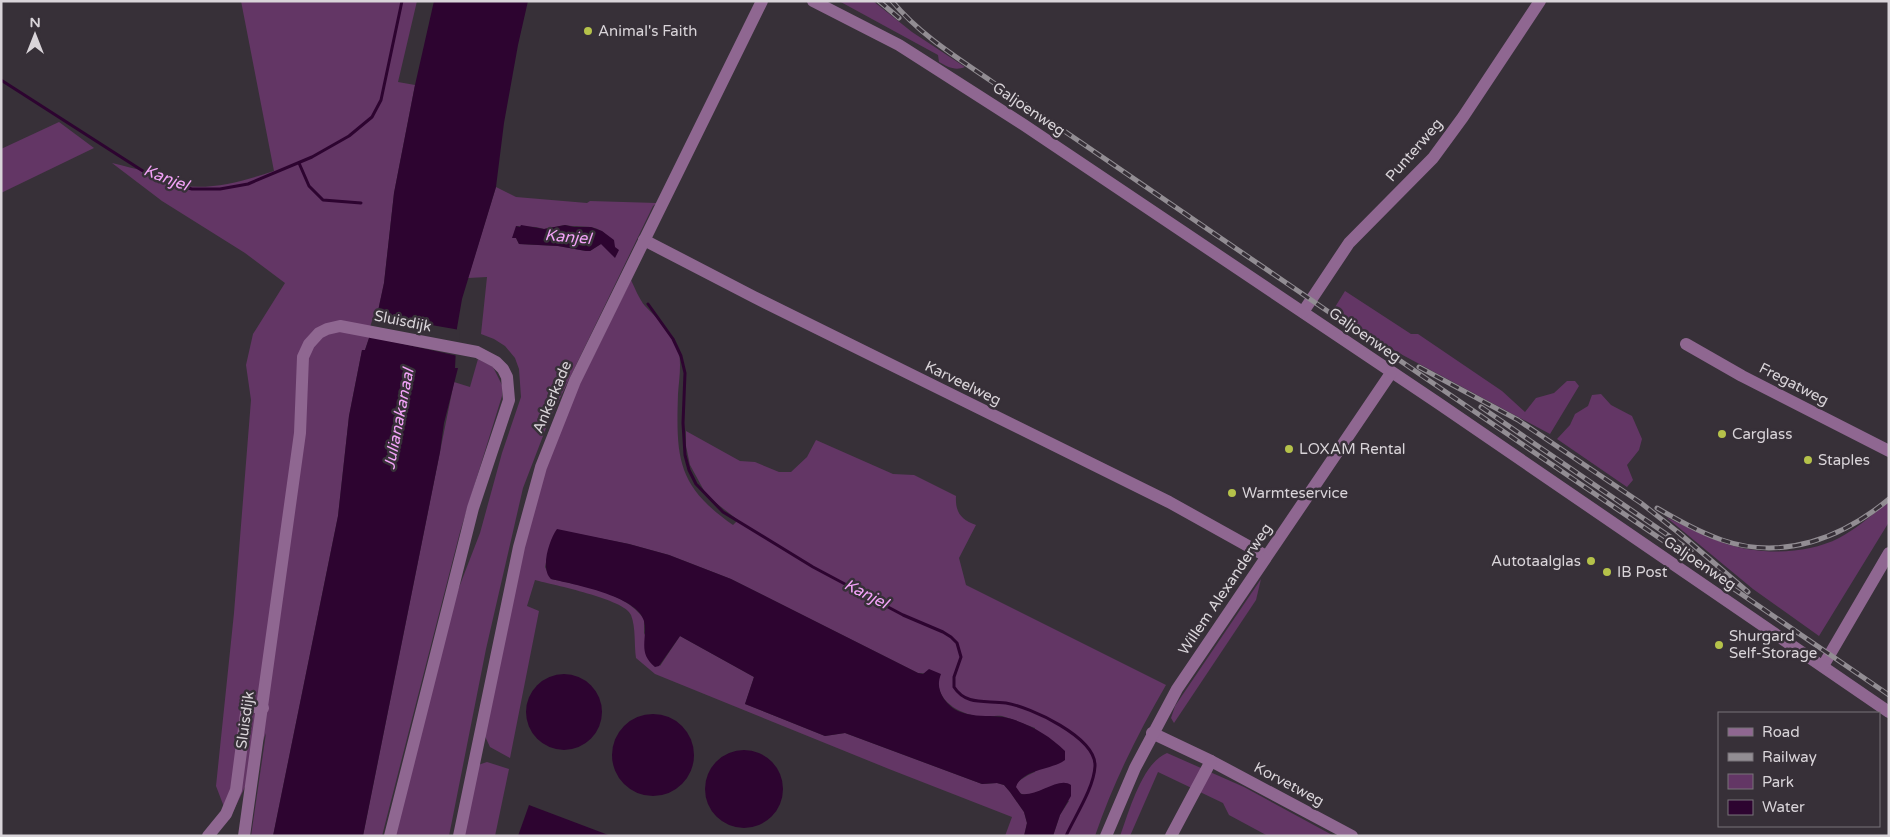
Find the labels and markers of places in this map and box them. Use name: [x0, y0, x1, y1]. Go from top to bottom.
place label: Animal's Faith: [598, 22, 697, 40]
marker: Animal's Faith: [582, 25, 594, 37]
place label: Carglass: [1732, 425, 1792, 443]
marker: Carglass: [1716, 428, 1728, 440]
place label: LOXAM Rental: [1299, 440, 1406, 458]
marker: LOXAM Rental: [1283, 443, 1295, 455]
place label: Staples: [1818, 451, 1870, 469]
marker: Staples: [1802, 454, 1814, 466]
place label: Warmteservice: [1242, 484, 1348, 502]
marker: Warmteservice: [1226, 487, 1238, 499]
place label: Autotaalglas: [1491, 552, 1581, 570]
marker: Autotaalglas: [1585, 555, 1597, 567]
place label: IB Post: [1617, 563, 1668, 581]
marker: IB Post: [1601, 566, 1613, 578]
place label: Shurgard Self-Storage: [1729, 627, 1817, 662]
marker: Shurgard Self-Storage: [1713, 639, 1725, 651]

